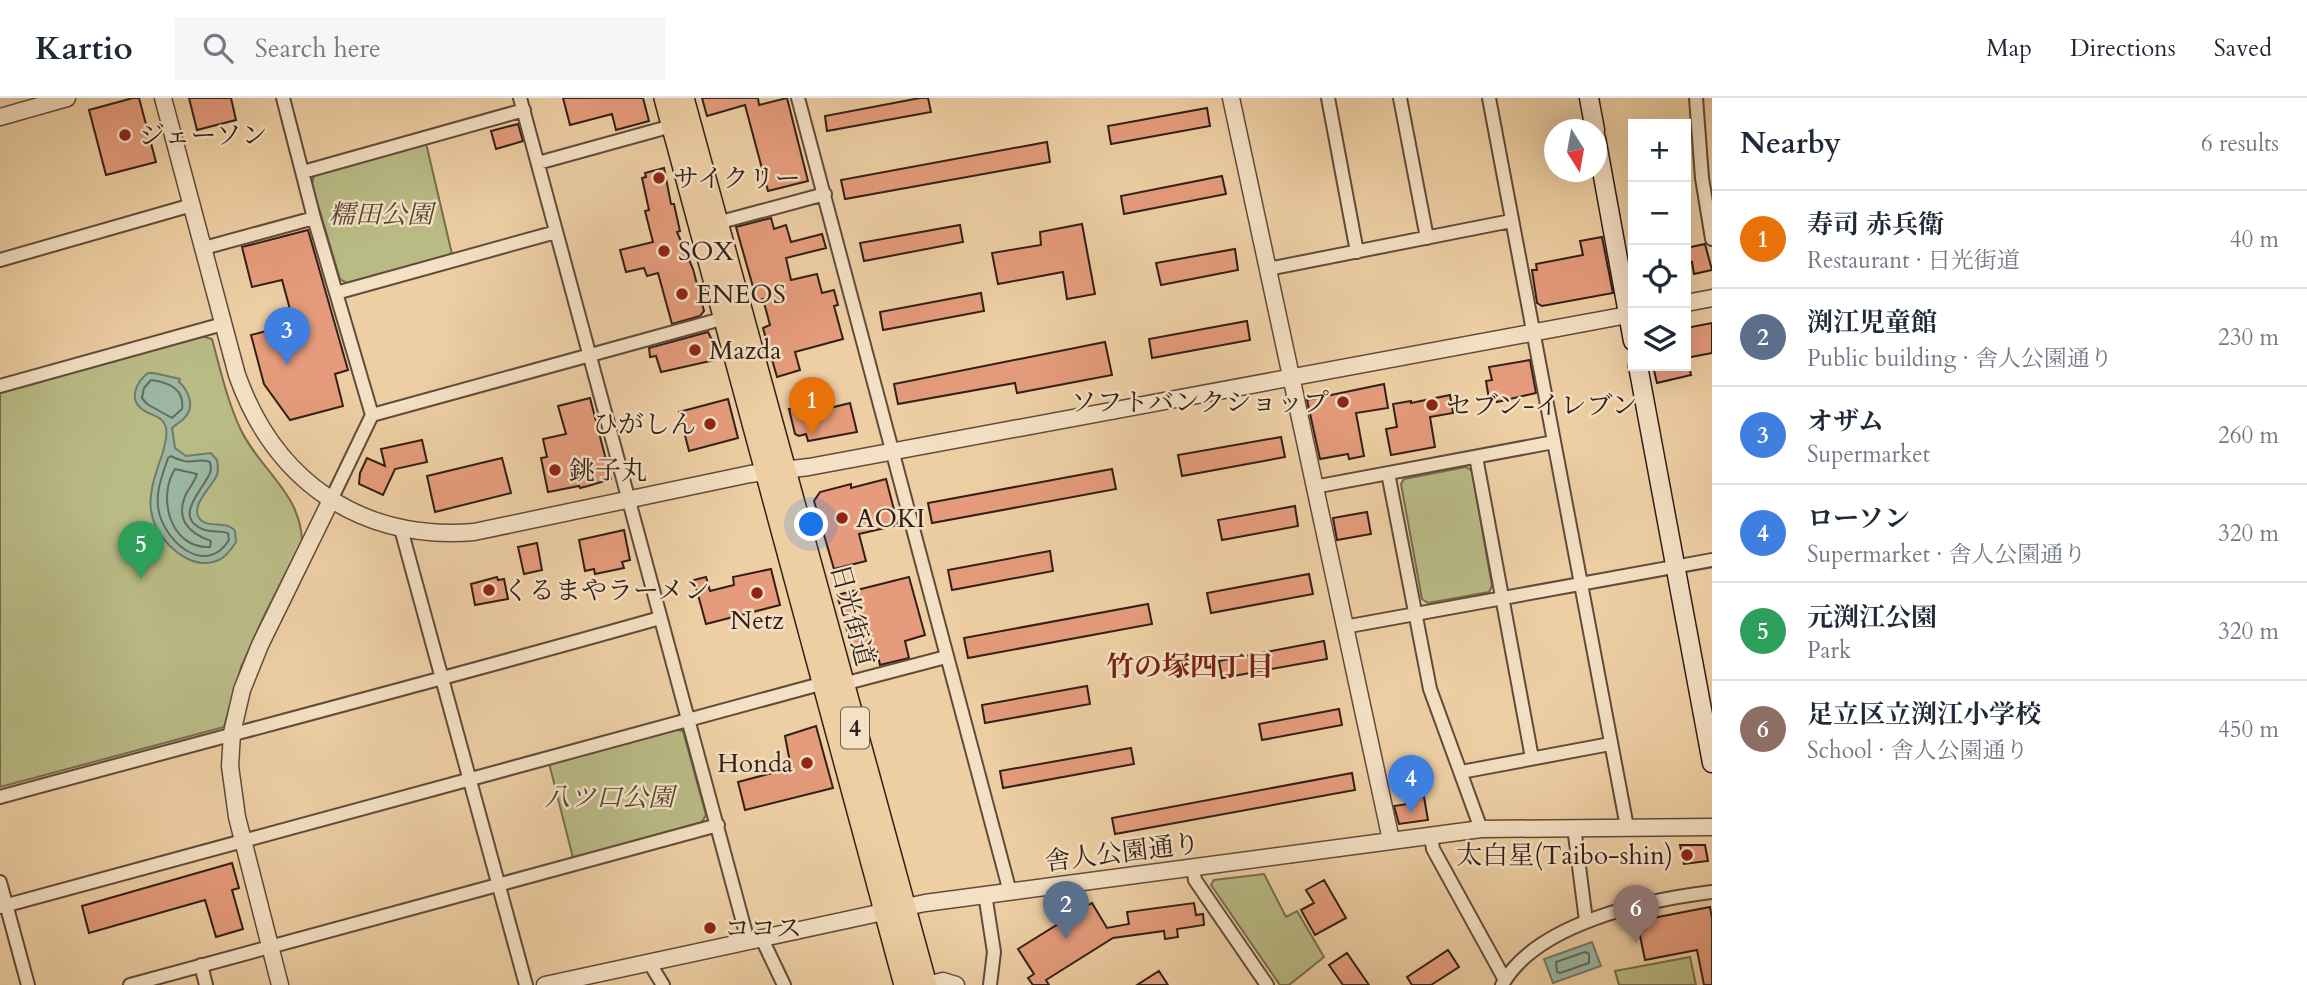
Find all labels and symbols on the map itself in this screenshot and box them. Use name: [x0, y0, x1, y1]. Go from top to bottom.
place label: ジェーソン: [139, 118, 267, 153]
north arrow: [1544, 119, 1607, 182]
marker: ジェーソン: [117, 127, 133, 143]
place label: サイクリー: [673, 161, 801, 196]
marker: サイクリー: [651, 170, 667, 186]
park label: 糯田公園: [329, 197, 437, 232]
place label: SOX: [678, 234, 734, 269]
marker: SOX: [656, 243, 672, 259]
place label: ENEOS: [696, 277, 786, 312]
marker: ENEOS: [674, 286, 690, 302]
pin: 3: [264, 307, 310, 365]
place label: Mazda: [709, 333, 781, 368]
marker: Mazda: [687, 342, 703, 358]
pin: 1: [789, 377, 835, 435]
place label: ソフトバンクショップ: [1071, 385, 1329, 420]
place label: セブン-イレブン: [1446, 388, 1638, 423]
marker: ソフトバンクショップ: [1335, 394, 1351, 410]
marker: セブン-イレブン: [1424, 397, 1440, 413]
place label: ひがしん: [592, 407, 696, 442]
marker: ひがしん: [702, 416, 718, 432]
place label: 銚子丸: [569, 453, 647, 488]
marker: 銚子丸: [547, 462, 563, 478]
place label: AOKI: [856, 501, 925, 536]
your location: [794, 507, 828, 541]
marker: AOKI: [834, 510, 850, 526]
pin: 5: [118, 521, 164, 579]
street label: 日光街道: [822, 560, 883, 670]
place label: くるまやラーメン: [503, 573, 710, 608]
marker: くるまやラーメン: [481, 582, 497, 598]
marker: Netz: [749, 585, 765, 601]
place label: Netz: [730, 603, 784, 638]
district label: 竹の塚四丁目: [1106, 648, 1274, 686]
road number: 4: [841, 708, 869, 748]
place label: Honda: [717, 746, 793, 781]
marker: Honda: [799, 755, 815, 771]
pin: 4: [1388, 755, 1434, 813]
park label: 八ツ口公園: [544, 780, 678, 815]
street label: 舎人公園通り: [1043, 826, 1202, 879]
place label: 太白星(Taibo-shin): [1456, 838, 1673, 873]
marker: 太白星(Taibo-shin): [1679, 847, 1695, 863]
pin: 2: [1043, 881, 1089, 939]
pin: 6: [1613, 885, 1659, 943]
place label: ココス: [724, 911, 802, 946]
marker: ココス: [702, 920, 718, 936]

